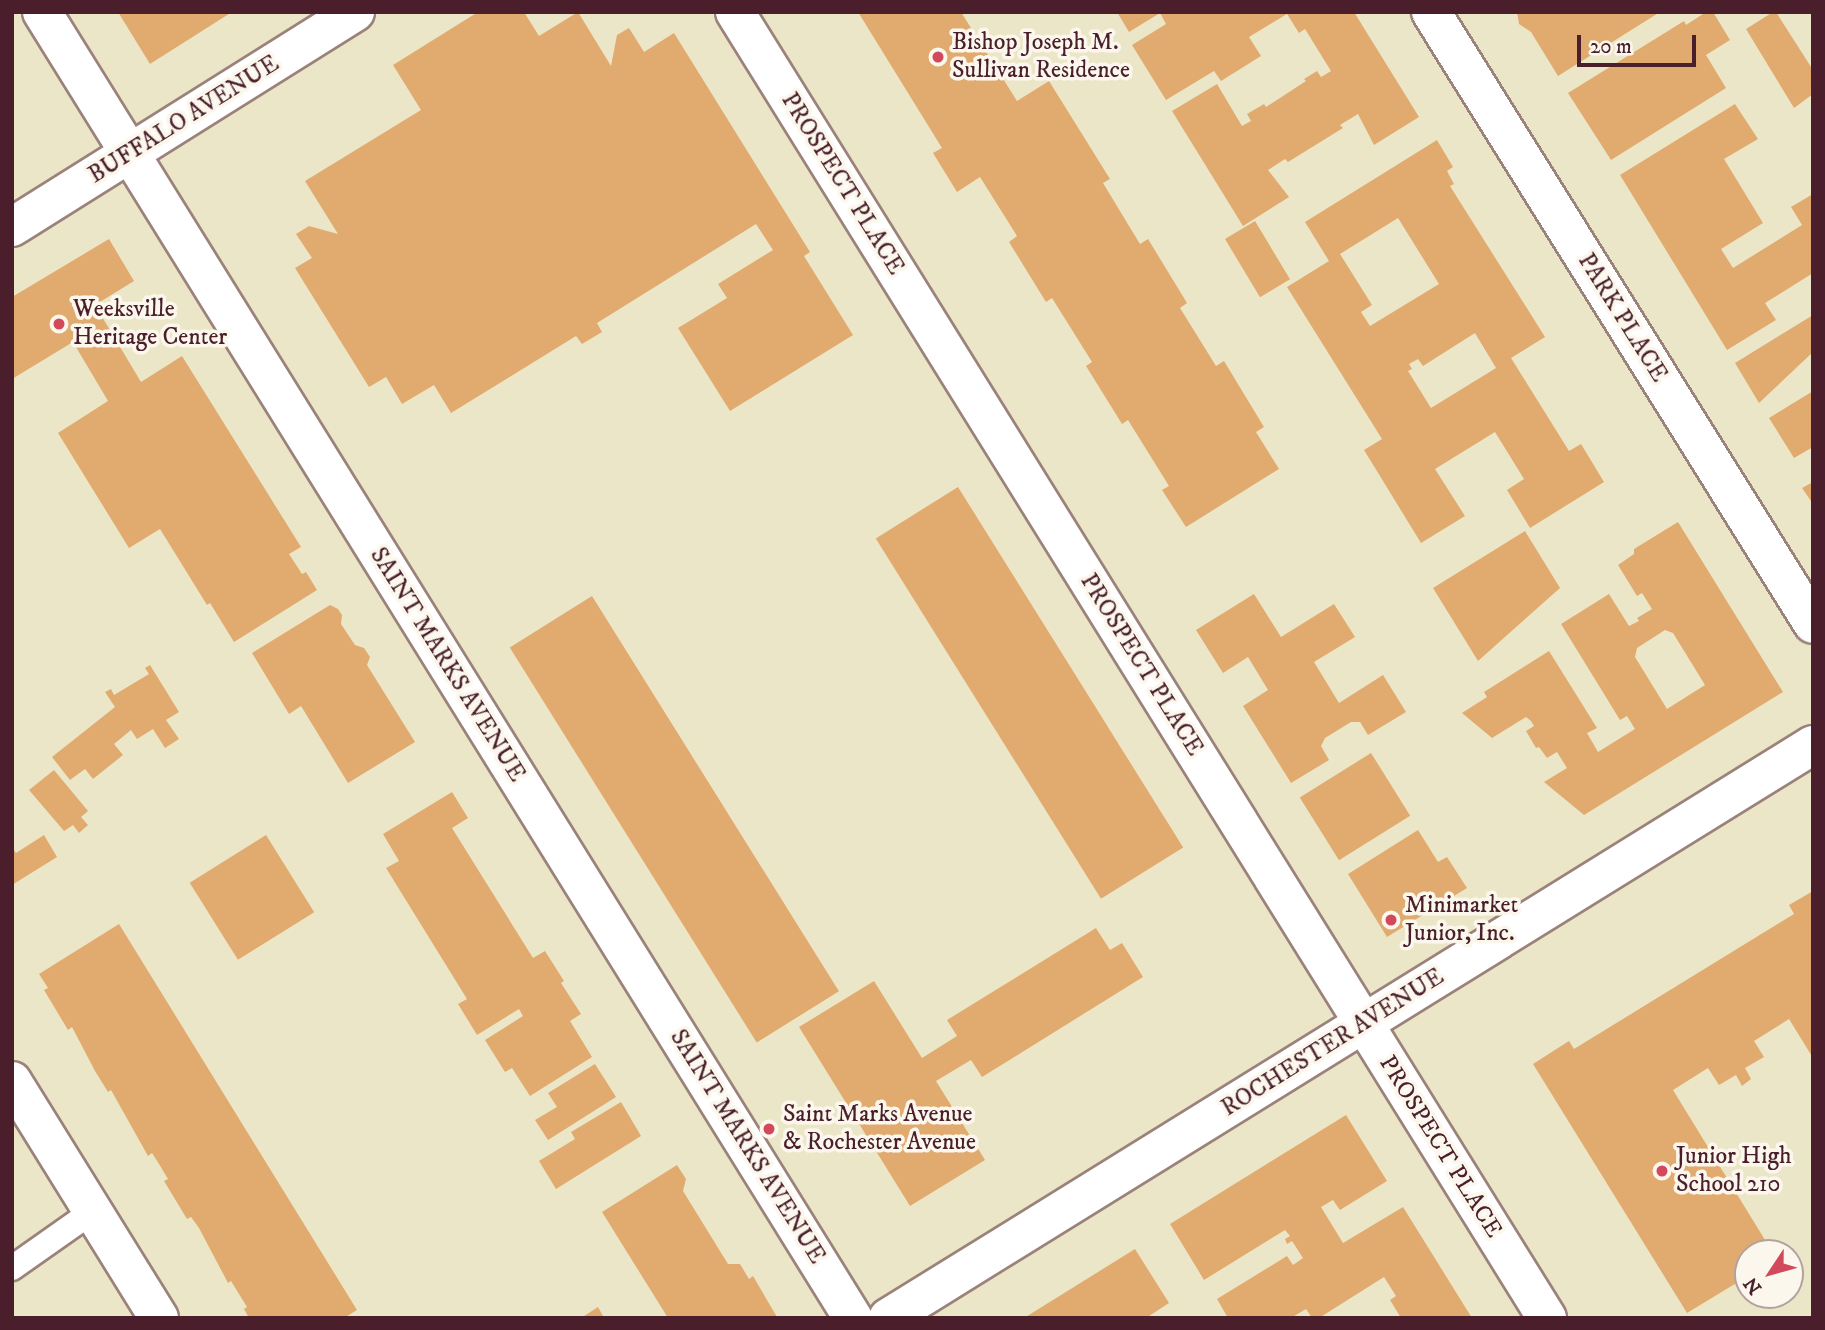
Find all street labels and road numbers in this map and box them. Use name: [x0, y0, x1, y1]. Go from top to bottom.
street label: BUFFALO AVENUE: [83, 50, 285, 190]
street label: PROSPECT PLACE: [774, 88, 910, 280]
street label: PARK PLACE: [1571, 248, 1673, 388]
street label: SAINT MARKS AVENUE: [363, 543, 531, 787]
street label: PROSPECT PLACE: [1073, 569, 1209, 761]
street label: ROCHESTER AVENUE: [1216, 963, 1450, 1123]
street label: SAINT MARKS AVENUE: [663, 1025, 831, 1269]
street label: PROSPECT PLACE: [1372, 1051, 1508, 1243]

